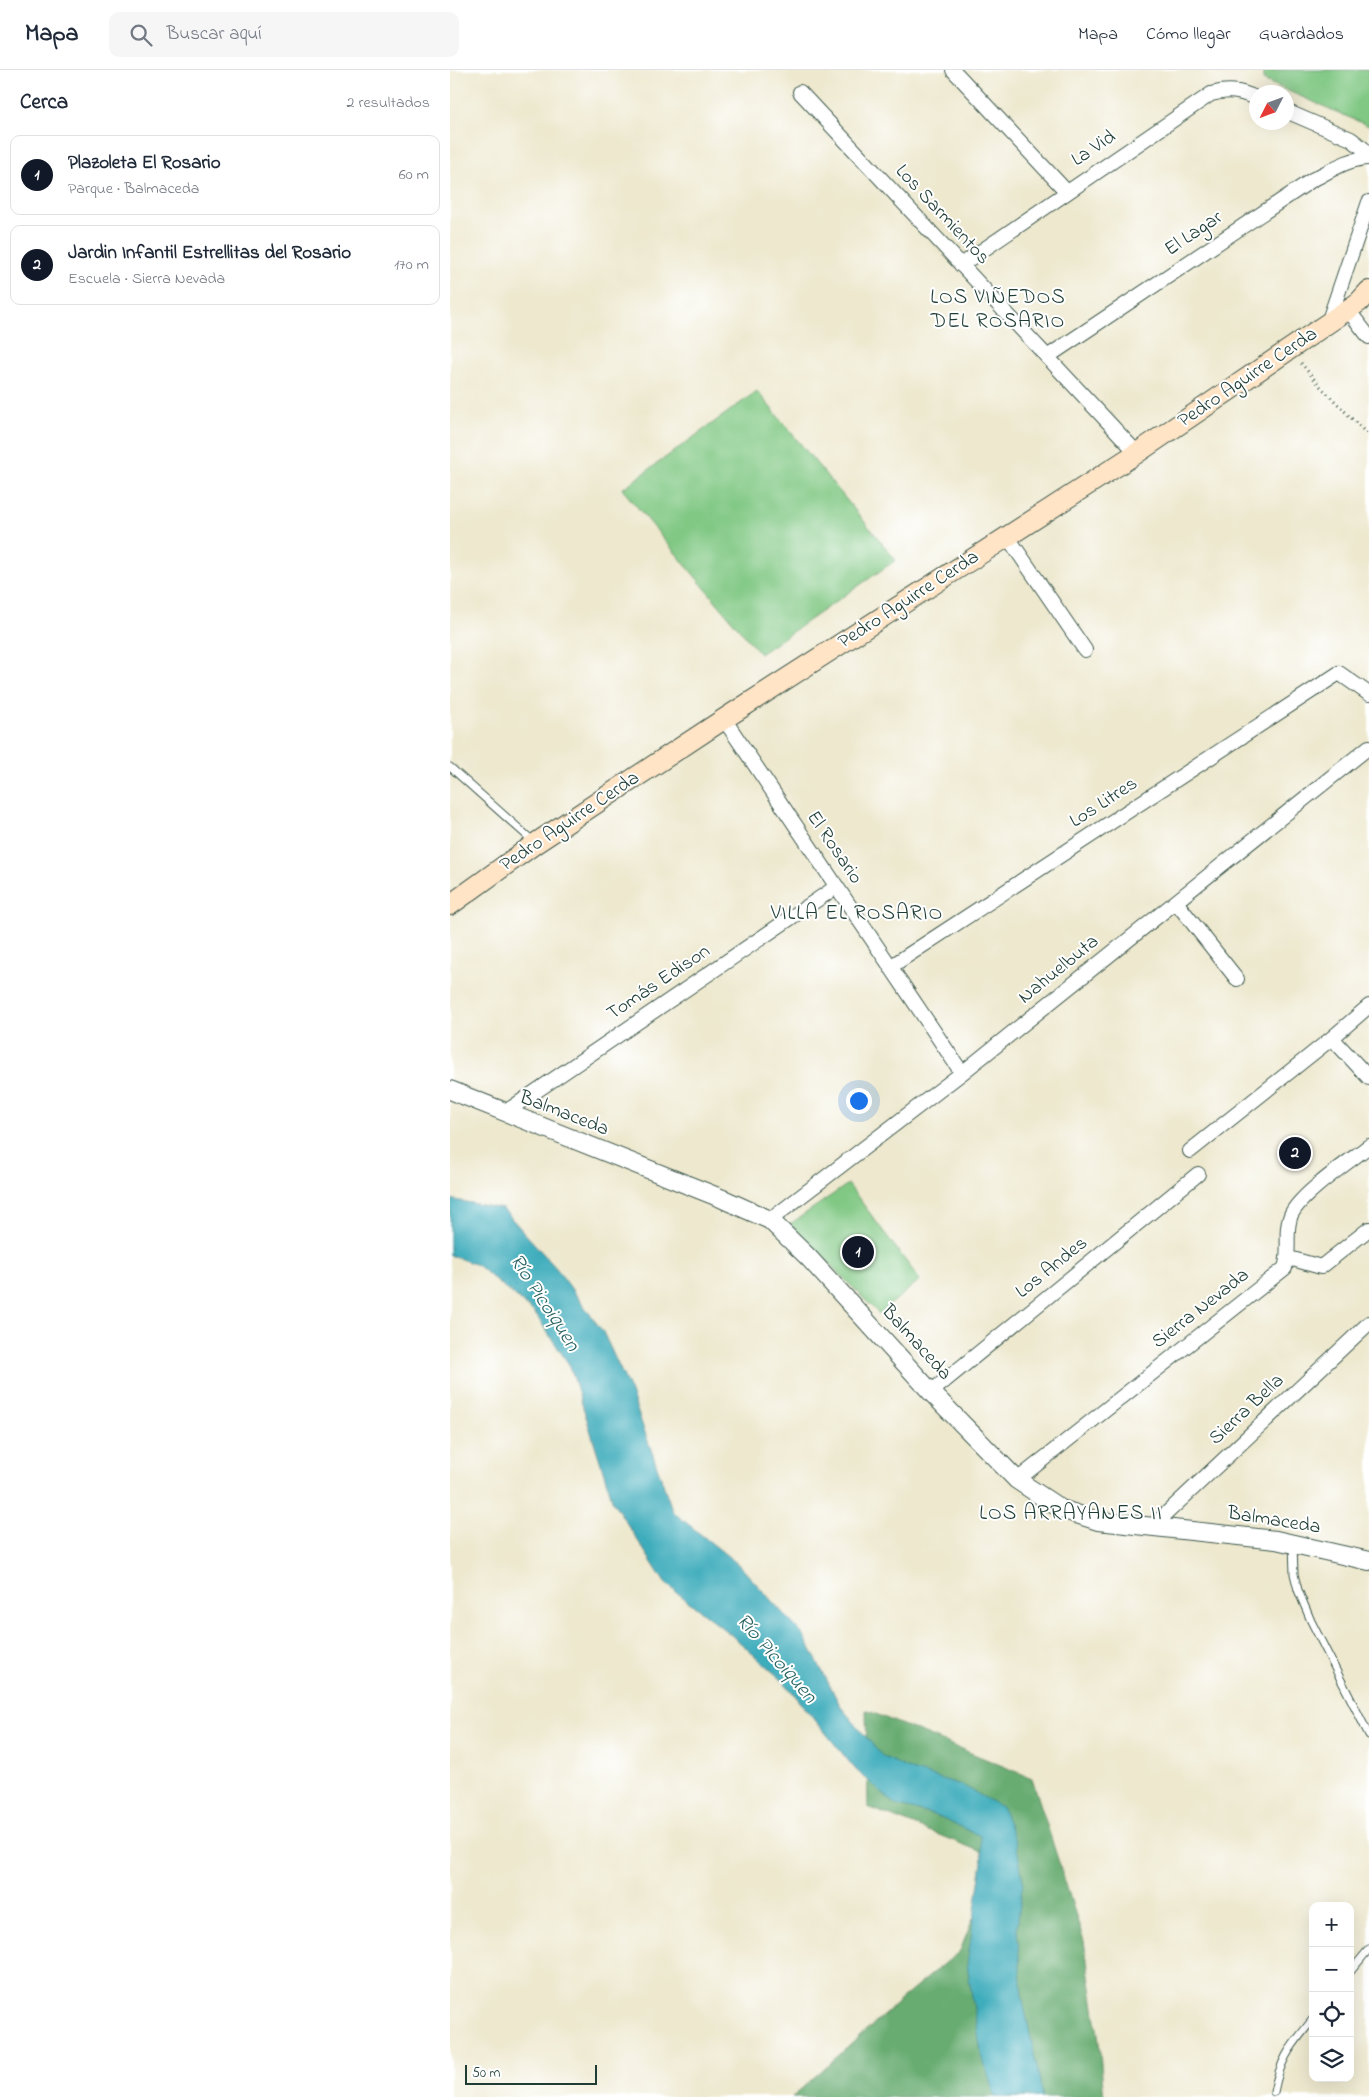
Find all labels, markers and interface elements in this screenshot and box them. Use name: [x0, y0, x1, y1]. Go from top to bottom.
search box: [109, 12, 459, 57]
text: Mapa: [25, 17, 79, 52]
icon: search: [127, 21, 155, 49]
text: Buscar aquí: [167, 21, 262, 48]
text: Mapa: [1078, 22, 1118, 48]
text: Cómo llegar: [1146, 22, 1231, 48]
text: Guardados: [1259, 22, 1344, 48]
north arrow: [1249, 85, 1294, 130]
text: Cerca: [20, 88, 68, 118]
text: 2 resultados: [347, 91, 430, 115]
street label: La Vid: [1066, 123, 1122, 175]
text: Plazoleta El Rosario: [68, 150, 221, 177]
street label: Los Sarmientos: [888, 158, 996, 272]
text: 1: [34, 163, 40, 187]
text: 60 m: [399, 163, 429, 187]
text: Parque · Balmaceda: [68, 177, 199, 201]
street label: El Lagar: [1159, 203, 1230, 265]
text: Jardin Infantil Estrellitas del Rosario: [68, 240, 351, 267]
text: 2: [33, 253, 41, 277]
text: 170 m: [394, 253, 429, 277]
text: Escuela · Sierra Nevada: [68, 267, 225, 291]
district label: LOS VIÑEDOS DEL ROSARIO: [930, 283, 1066, 337]
street label: Pedro Aguirre Cerda: [1172, 320, 1324, 436]
street label: Pedro Aguirre Cerda: [833, 543, 986, 657]
street label: Pedro Aguirre Cerda: [494, 764, 646, 880]
street label: Los Litres: [1064, 770, 1144, 836]
street label: El Rosario: [799, 805, 869, 891]
district label: VILLA EL ROSARIO: [770, 899, 943, 929]
street label: Nahuelbuta: [1012, 928, 1106, 1012]
street label: Tomás Edison: [601, 938, 717, 1028]
street label: Balmaceda: [514, 1083, 613, 1144]
your location: [846, 1088, 872, 1114]
pin: 2: [1279, 1134, 1311, 1172]
street label: Los Andes: [1010, 1230, 1094, 1306]
pin: 1: [842, 1233, 874, 1271]
water label: Río Picoiquen: [501, 1248, 587, 1358]
street label: Sierra Nevada: [1146, 1262, 1256, 1356]
street label: Balmaceda: [873, 1298, 958, 1388]
street label: Sierra Bella: [1203, 1367, 1291, 1453]
district label: LOS ARRAYANES II: [979, 1499, 1163, 1529]
street label: Balmaceda: [1224, 1499, 1323, 1543]
water label: Río Picoiquen: [728, 1607, 824, 1711]
map controls: [1309, 1902, 1354, 2082]
button: +: [1309, 1902, 1354, 1947]
button: −: [1309, 1947, 1354, 1992]
button: locate: [1309, 1992, 1354, 2037]
button: layers: [1309, 2037, 1354, 2082]
scale bar: [465, 2062, 598, 2085]
text: 50 m: [472, 2063, 500, 2084]

